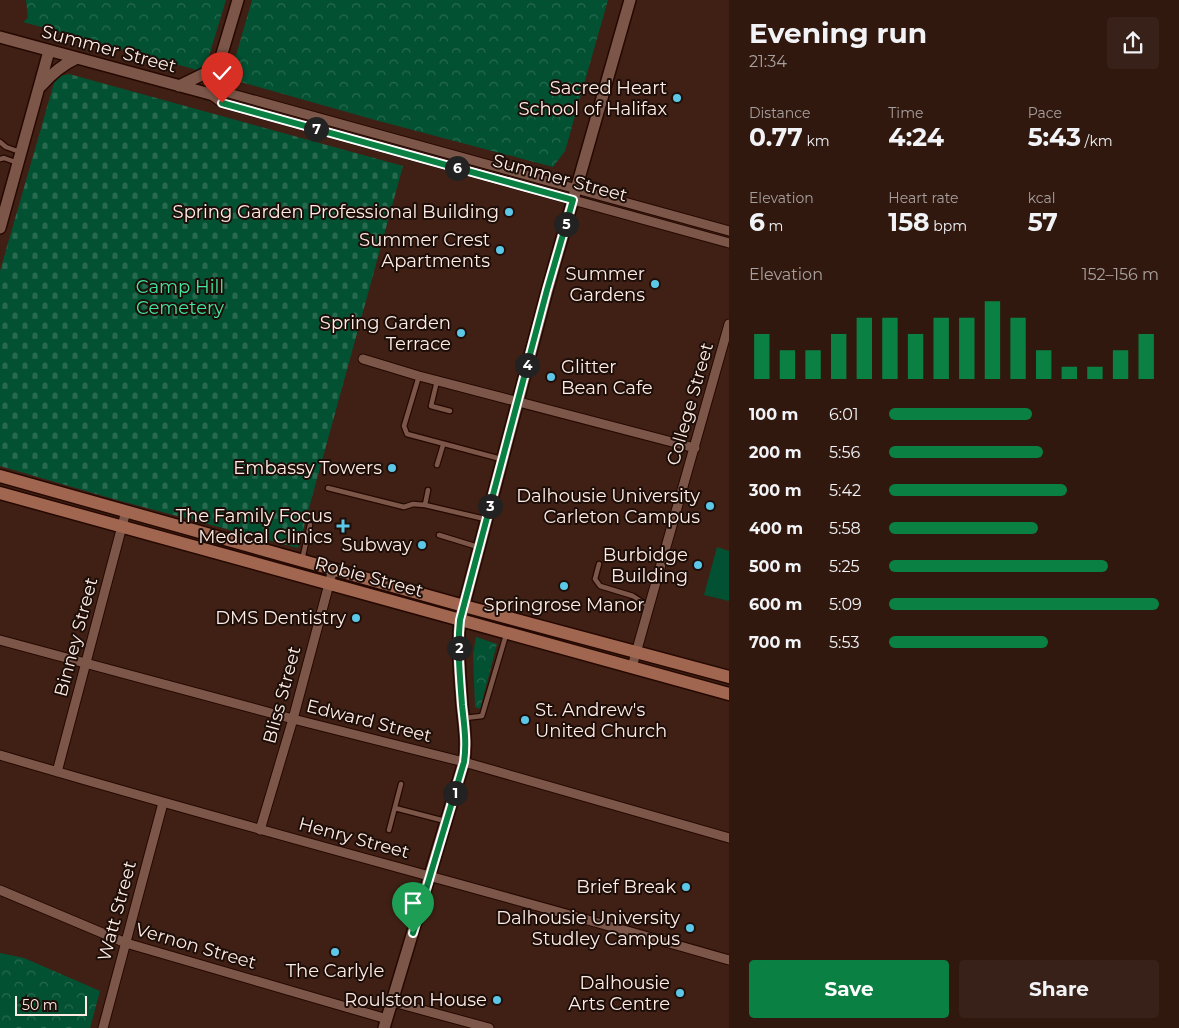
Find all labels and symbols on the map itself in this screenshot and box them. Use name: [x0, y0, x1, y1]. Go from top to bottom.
street label: Summer Street: [39, 20, 179, 78]
pin: [201, 52, 243, 103]
place label: Sacred Heart School of Halifax: [518, 77, 667, 120]
marker: Sacred Heart School of Halifax: [671, 92, 683, 104]
pin: 7: [304, 116, 328, 142]
street label: Summer Street: [490, 149, 630, 207]
pin: 6: [444, 156, 470, 180]
place label: Spring Garden Professional Building: [173, 201, 499, 223]
marker: Spring Garden Professional Building: [503, 206, 515, 218]
pin: 5: [554, 212, 578, 236]
place label: Summer Crest Apartments: [359, 229, 490, 272]
marker: Summer Crest Apartments: [494, 244, 506, 256]
place label: Summer Gardens: [566, 263, 645, 306]
park label: Camp Hill Cemetery: [136, 276, 224, 319]
marker: Summer Gardens: [649, 278, 661, 290]
place label: Spring Garden Terrace: [320, 312, 451, 355]
marker: Spring Garden Terrace: [455, 327, 467, 339]
street label: College Street: [662, 340, 718, 468]
pin: 4: [514, 352, 540, 378]
place label: Glitter Bean Cafe: [561, 356, 653, 399]
marker: Glitter Bean Cafe: [545, 371, 557, 383]
place label: Embassy Towers: [233, 457, 382, 479]
marker: Embassy Towers: [386, 462, 398, 474]
place label: Dalhousie University Carleton Campus: [516, 485, 700, 528]
pin: 3: [478, 494, 502, 518]
marker: Dalhousie University Carleton Campus: [704, 500, 716, 512]
place label: The Family Focus Medical Clinics: [176, 505, 332, 548]
marker: The Family Focus Medical Clinics: [336, 519, 350, 533]
place label: Subway: [341, 534, 412, 556]
marker: Subway: [416, 539, 428, 551]
place label: Burbidge Building: [603, 544, 688, 587]
street label: Robie Street: [312, 552, 426, 602]
marker: Burbidge Building: [692, 559, 704, 571]
street label: Binney Street: [50, 575, 102, 699]
marker: Springrose Manor: [558, 580, 570, 592]
place label: Springrose Manor: [484, 594, 644, 616]
place label: DMS Dentistry: [215, 607, 346, 629]
marker: DMS Dentistry: [350, 612, 362, 624]
pin: 2: [446, 636, 472, 660]
street label: Bliss Street: [258, 644, 306, 746]
street label: Edward Street: [304, 695, 434, 747]
place label: St. Andrew's United Church: [535, 699, 667, 742]
marker: St. Andrew's United Church: [519, 714, 531, 726]
pin: 1: [442, 780, 468, 806]
street label: Henry Street: [296, 813, 412, 863]
street label: Watt Street: [93, 858, 141, 964]
place label: Brief Break: [576, 876, 676, 898]
marker: Brief Break: [680, 881, 692, 893]
pin: [392, 882, 434, 933]
place label: Dalhousie University Studley Campus: [496, 907, 680, 950]
street label: Vernon Street: [133, 918, 259, 974]
marker: Dalhousie University Studley Campus: [684, 922, 696, 934]
marker: The Carlyle: [329, 946, 341, 958]
place label: The Carlyle: [286, 960, 384, 982]
place label: Dalhousie Arts Centre: [568, 972, 670, 1015]
marker: Dalhousie Arts Centre: [674, 987, 686, 999]
place label: Roulston House: [344, 989, 487, 1011]
scale bar: [15, 993, 88, 1016]
marker: Roulston House: [491, 994, 503, 1006]

